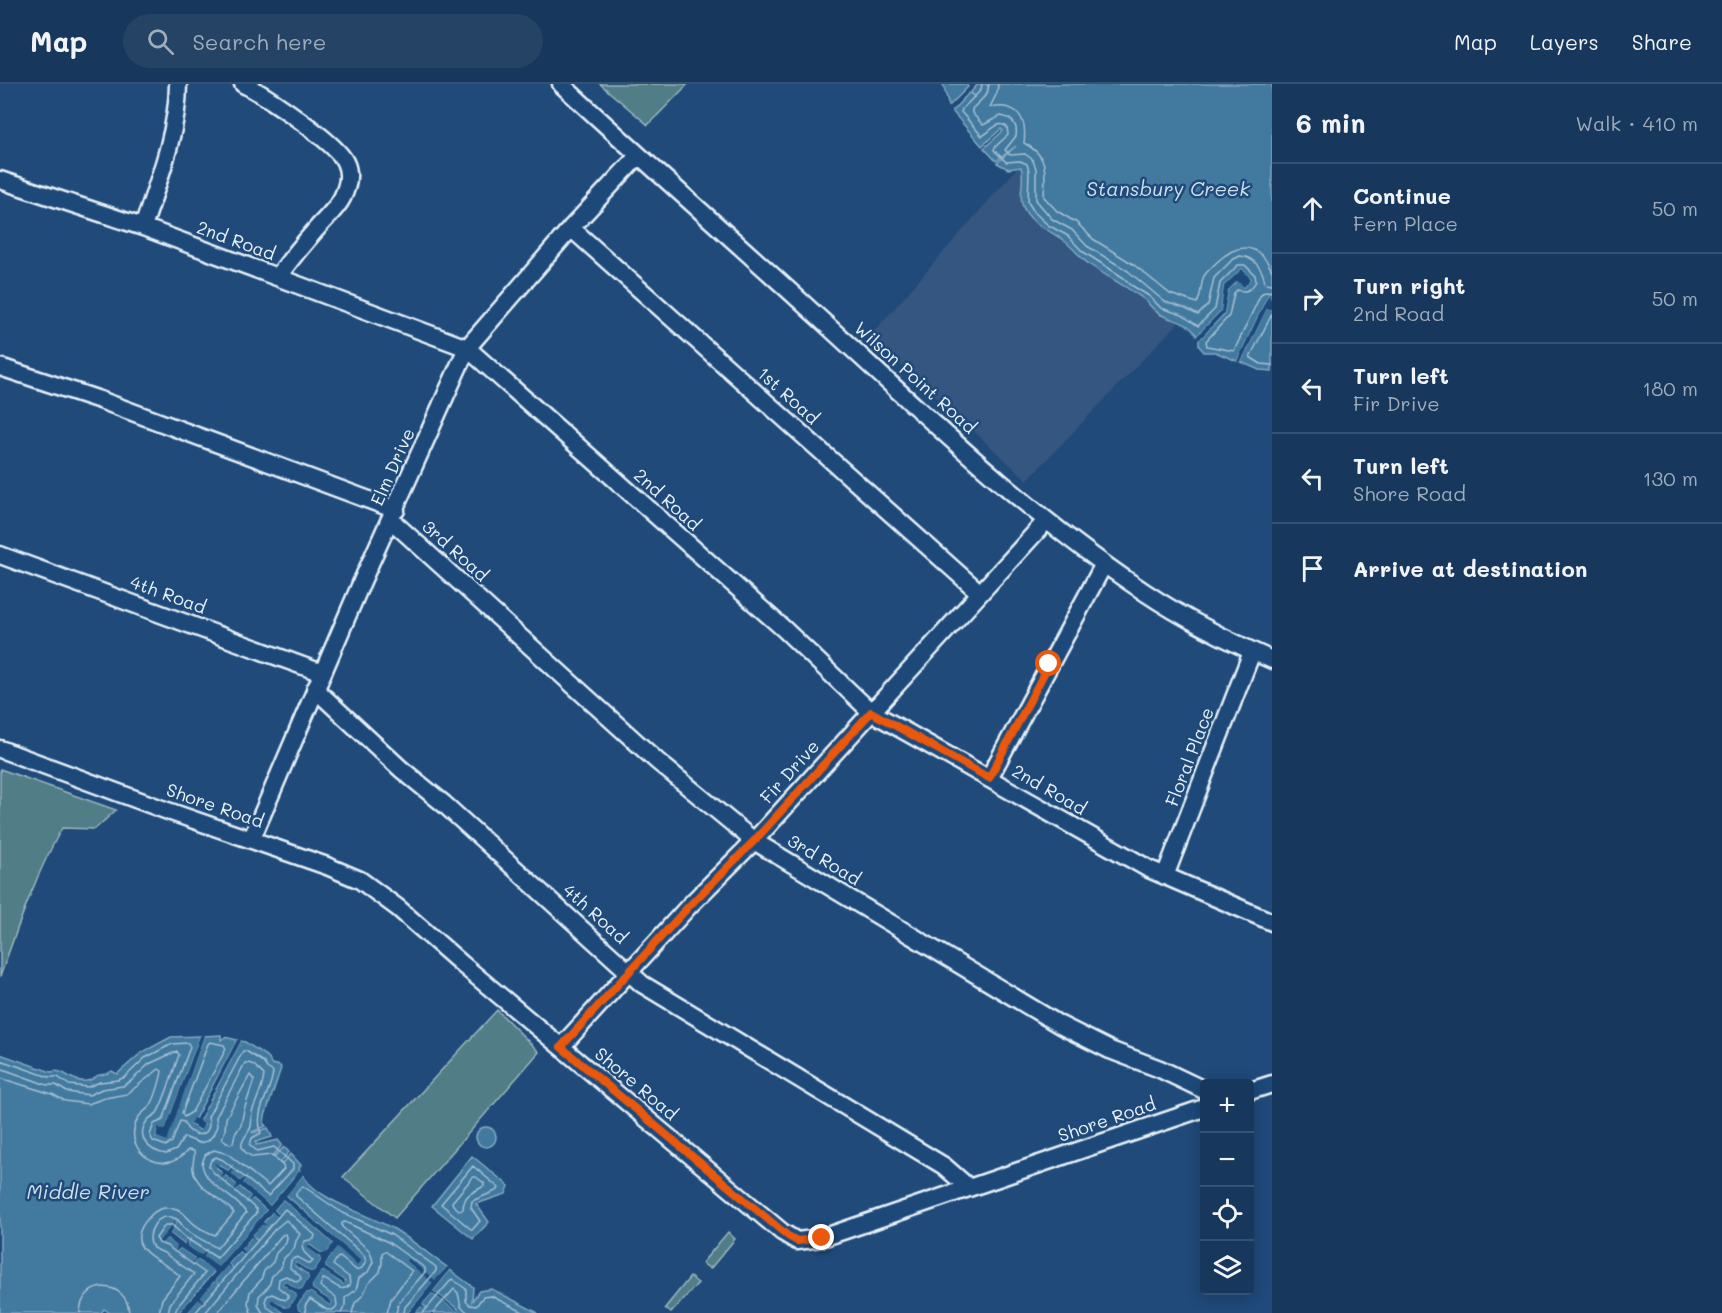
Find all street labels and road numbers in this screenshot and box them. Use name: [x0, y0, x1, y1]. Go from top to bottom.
street label: 2nd Road: [194, 215, 279, 265]
street label: Wilson Point Road: [849, 316, 982, 439]
street label: 1st Road: [753, 361, 825, 429]
street label: Elm Drive: [364, 424, 420, 509]
street label: 2nd Road: [629, 463, 706, 536]
street label: 3rd Road: [417, 514, 494, 586]
street label: 4th Road: [127, 569, 210, 619]
street label: Floral Place: [1159, 704, 1219, 810]
street label: Fir Drive: [754, 734, 824, 808]
street label: 2nd Road: [1008, 758, 1091, 820]
street label: Shore Road: [163, 777, 267, 833]
street label: 3rd Road: [783, 828, 866, 890]
street label: 4th Road: [558, 878, 633, 949]
street label: Shore Road: [590, 1041, 683, 1125]
street label: Shore Road: [1055, 1091, 1159, 1147]

